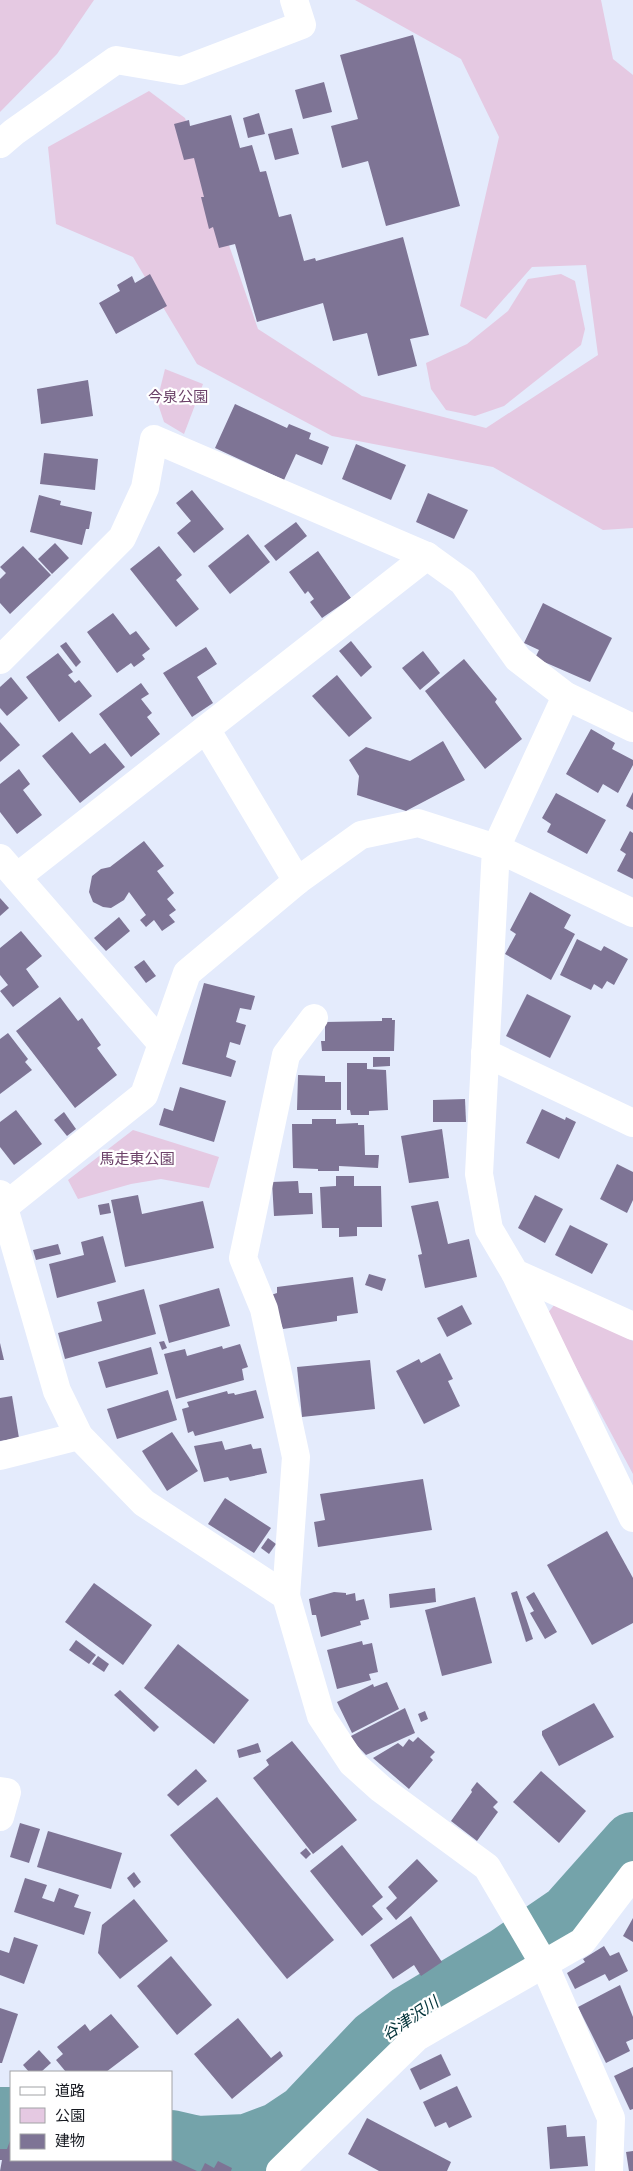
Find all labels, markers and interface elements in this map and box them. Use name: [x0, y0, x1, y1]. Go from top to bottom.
park label: 今泉公園: [148, 388, 208, 405]
park label: 馬走東公園: [99, 1150, 175, 1167]
water label: 谷津沢川: [378, 1992, 443, 2043]
legend: [10, 2071, 172, 2161]
text: 道路: [55, 2082, 85, 2099]
text: 公園: [55, 2107, 85, 2124]
text: 建物: [55, 2132, 85, 2149]

